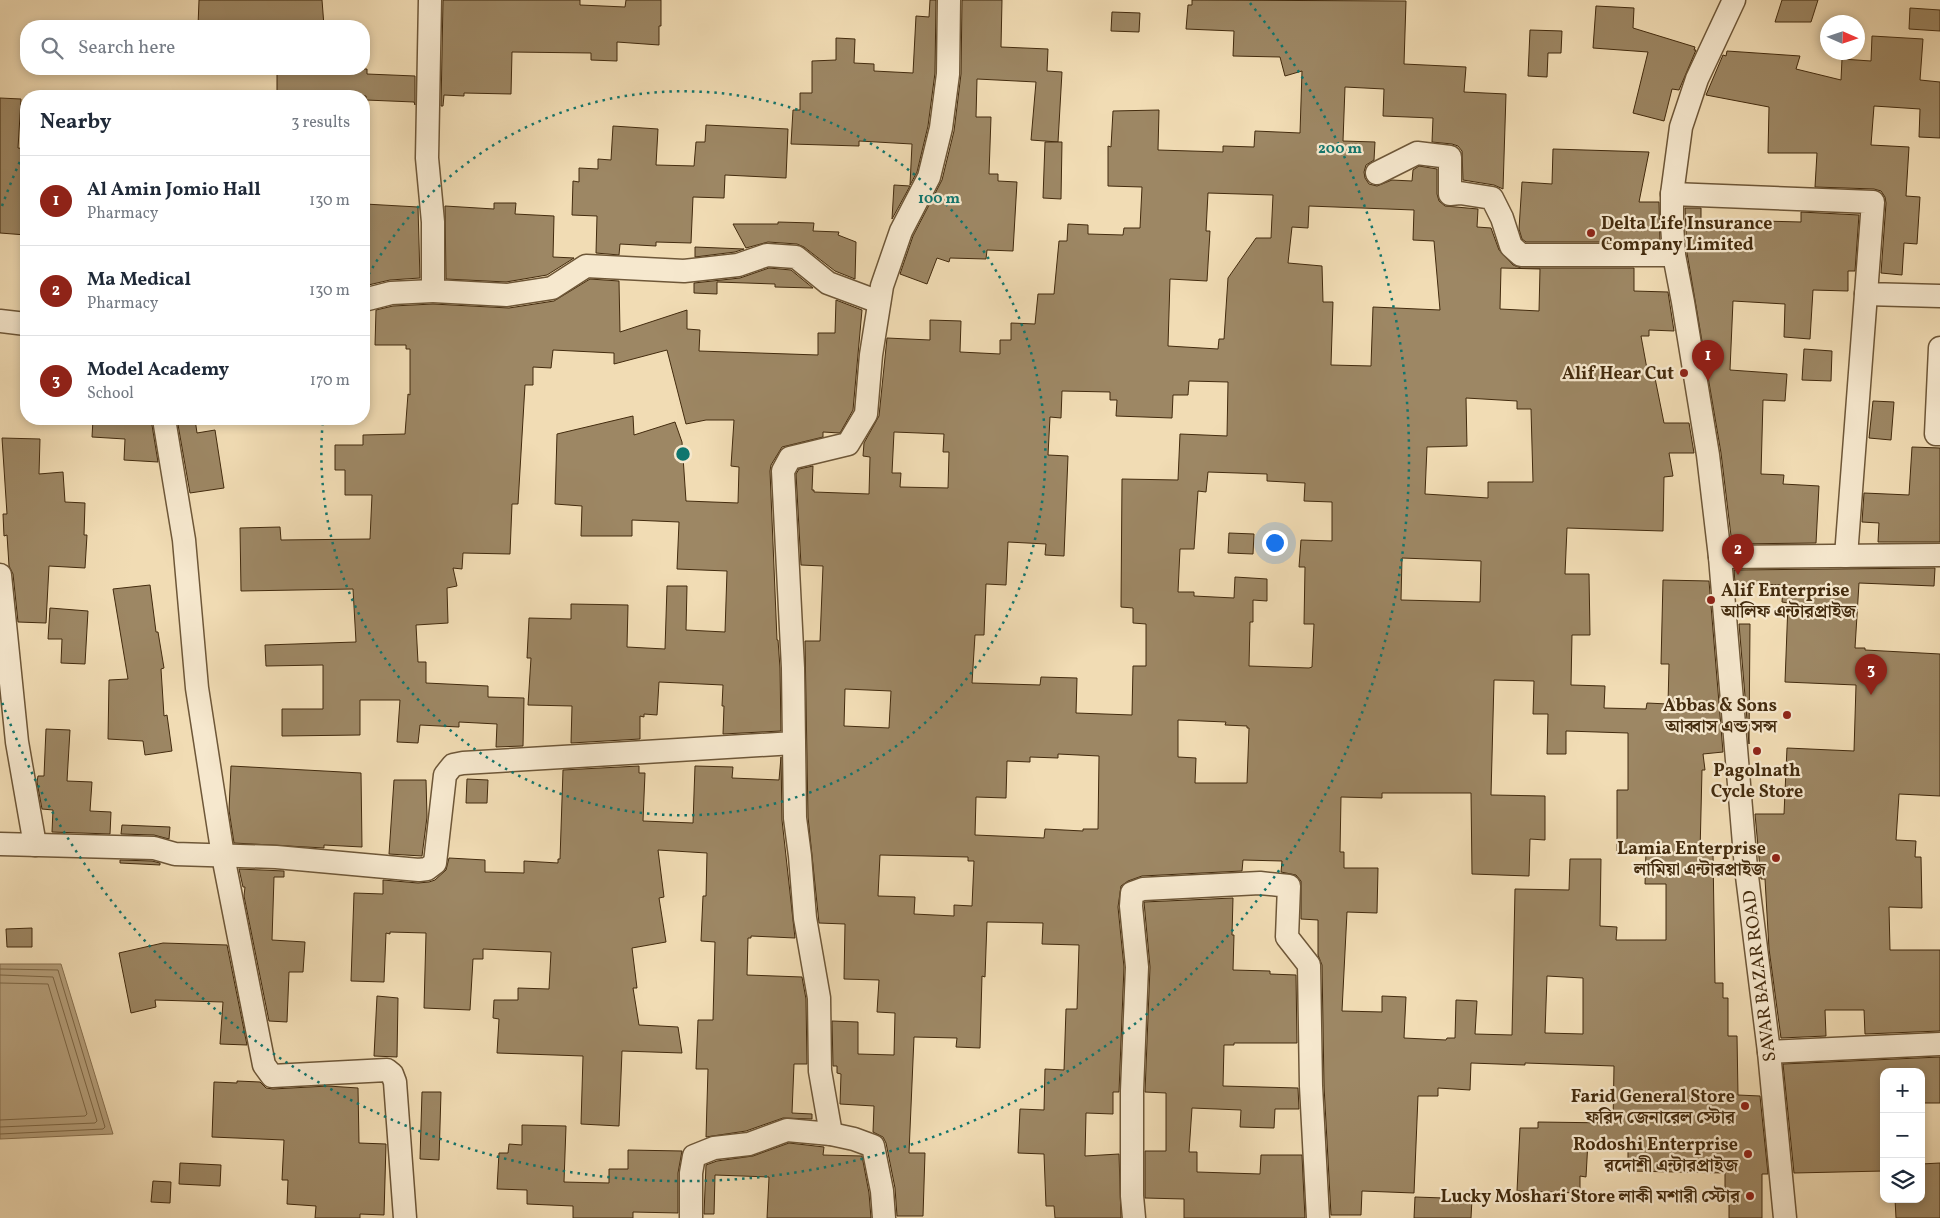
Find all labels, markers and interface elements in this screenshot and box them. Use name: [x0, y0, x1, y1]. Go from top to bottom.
north arrow: [1820, 15, 1865, 60]
search box: [20, 20, 370, 75]
icon: search: [38, 34, 66, 62]
text: Search here: [78, 35, 175, 61]
text: Nearby: [40, 108, 111, 137]
text: 3 results: [291, 112, 350, 134]
text: 200 m: [1318, 139, 1362, 160]
text: Al Amin Jomio Hall: [87, 177, 261, 203]
text: 100 m: [918, 189, 961, 210]
text: 1: [53, 190, 59, 212]
text: 130 m: [309, 190, 350, 212]
text: Pharmacy: [87, 203, 158, 225]
place label: Delta Life Insurance Company Limited: [1601, 212, 1772, 258]
marker: Delta Life Insurance Company Limited: [1585, 227, 1597, 239]
text: Ma Medical: [87, 267, 191, 293]
text: 2: [52, 280, 60, 302]
text: 130 m: [309, 280, 350, 302]
text: Pharmacy: [87, 293, 158, 315]
pin: 1: [1692, 340, 1724, 381]
text: Model Academy: [87, 357, 229, 383]
place label: Alif Hear Cut: [1562, 362, 1674, 387]
marker: Alif Hear Cut: [1678, 367, 1690, 379]
text: 3: [52, 370, 60, 392]
text: 170 m: [310, 370, 350, 392]
text: School: [87, 383, 134, 405]
centre of rings: [674, 445, 692, 463]
your location: [1262, 530, 1288, 556]
pin: 2: [1722, 534, 1754, 575]
place label: Alif Enterprise আলিফ এন্টারপ্রাইজ: [1720, 579, 1857, 625]
marker: Alif Enterprise আলিফ এন্টারপ্রাইজ: [1705, 594, 1717, 606]
pin: 3: [1855, 654, 1887, 695]
place label: Abbas & Sons আব্বাস এন্ড সন্স: [1663, 694, 1778, 740]
marker: Abbas & Sons আব্বাস এন্ড সন্স: [1781, 709, 1793, 721]
marker: Pagolnath Cycle Store: [1751, 745, 1763, 757]
place label: Pagolnath Cycle Store: [1711, 759, 1803, 805]
place label: Lamia Enterprise লামিয়া এন্টারপ্রাইজ: [1617, 837, 1767, 883]
marker: Lamia Enterprise লামিয়া এন্টারপ্রাইজ: [1770, 852, 1782, 864]
street label: SAVAR BAZAR ROAD: [1738, 889, 1783, 1063]
map controls: [1880, 1068, 1925, 1203]
button: +: [1880, 1068, 1925, 1113]
place label: Farid General Store ফরিদ জেনারেল স্টোর: [1571, 1085, 1736, 1131]
marker: Farid General Store ফরিদ জেনারেল স্টোর: [1739, 1100, 1751, 1112]
button: −: [1880, 1113, 1925, 1158]
place label: Rodoshi Enterprise রদোশী এন্টারপ্রাইজ: [1573, 1133, 1739, 1179]
marker: Rodoshi Enterprise রদোশী এন্টারপ্রাইজ: [1742, 1148, 1754, 1160]
button: layers: [1880, 1158, 1925, 1203]
place label: Lucky Moshari Store লাকী মশারী স্টোর: [1441, 1185, 1741, 1210]
marker: Lucky Moshari Store লাকী মশারী স্টোর: [1744, 1190, 1756, 1202]

